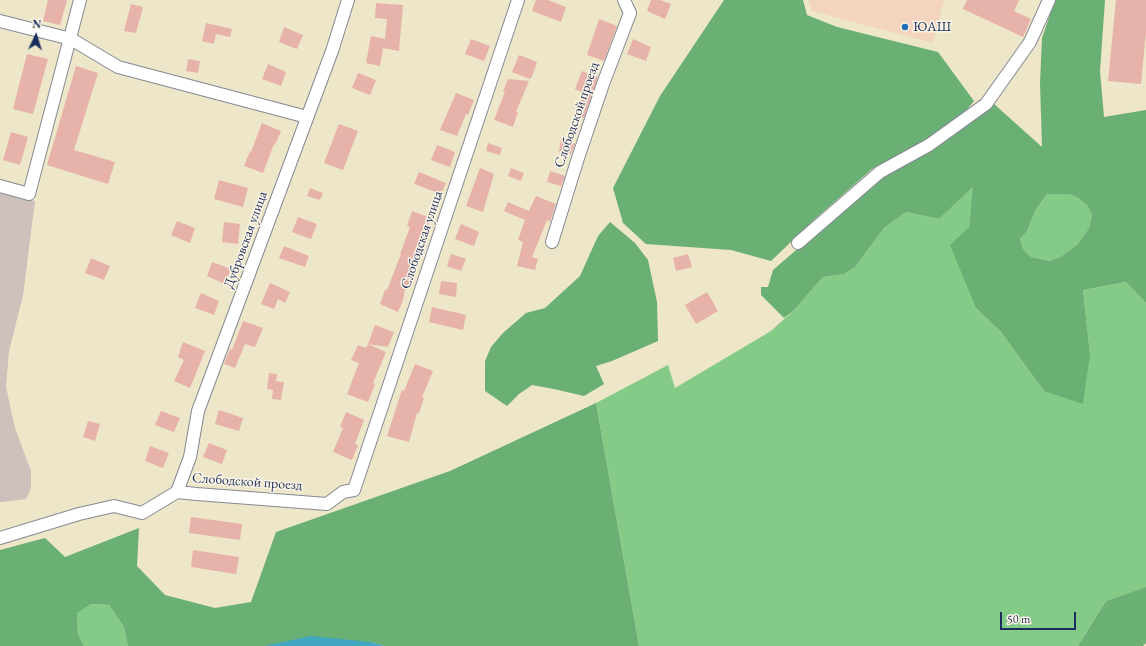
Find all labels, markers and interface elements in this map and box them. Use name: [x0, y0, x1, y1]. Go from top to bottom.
north arrow: [16, 16, 56, 56]
text: N: [32, 17, 42, 31]
place label: ЮАШ: [913, 19, 951, 35]
marker: ЮАШ: [900, 22, 910, 32]
street label: Слободской проезд: [551, 60, 603, 170]
street label: Дубровская улица: [221, 189, 271, 291]
street label: Слободская улица: [397, 189, 447, 291]
street label: Слободской проезд: [191, 470, 303, 494]
scale bar: [1002, 604, 1078, 630]
text: 50 m: [1007, 611, 1030, 627]

